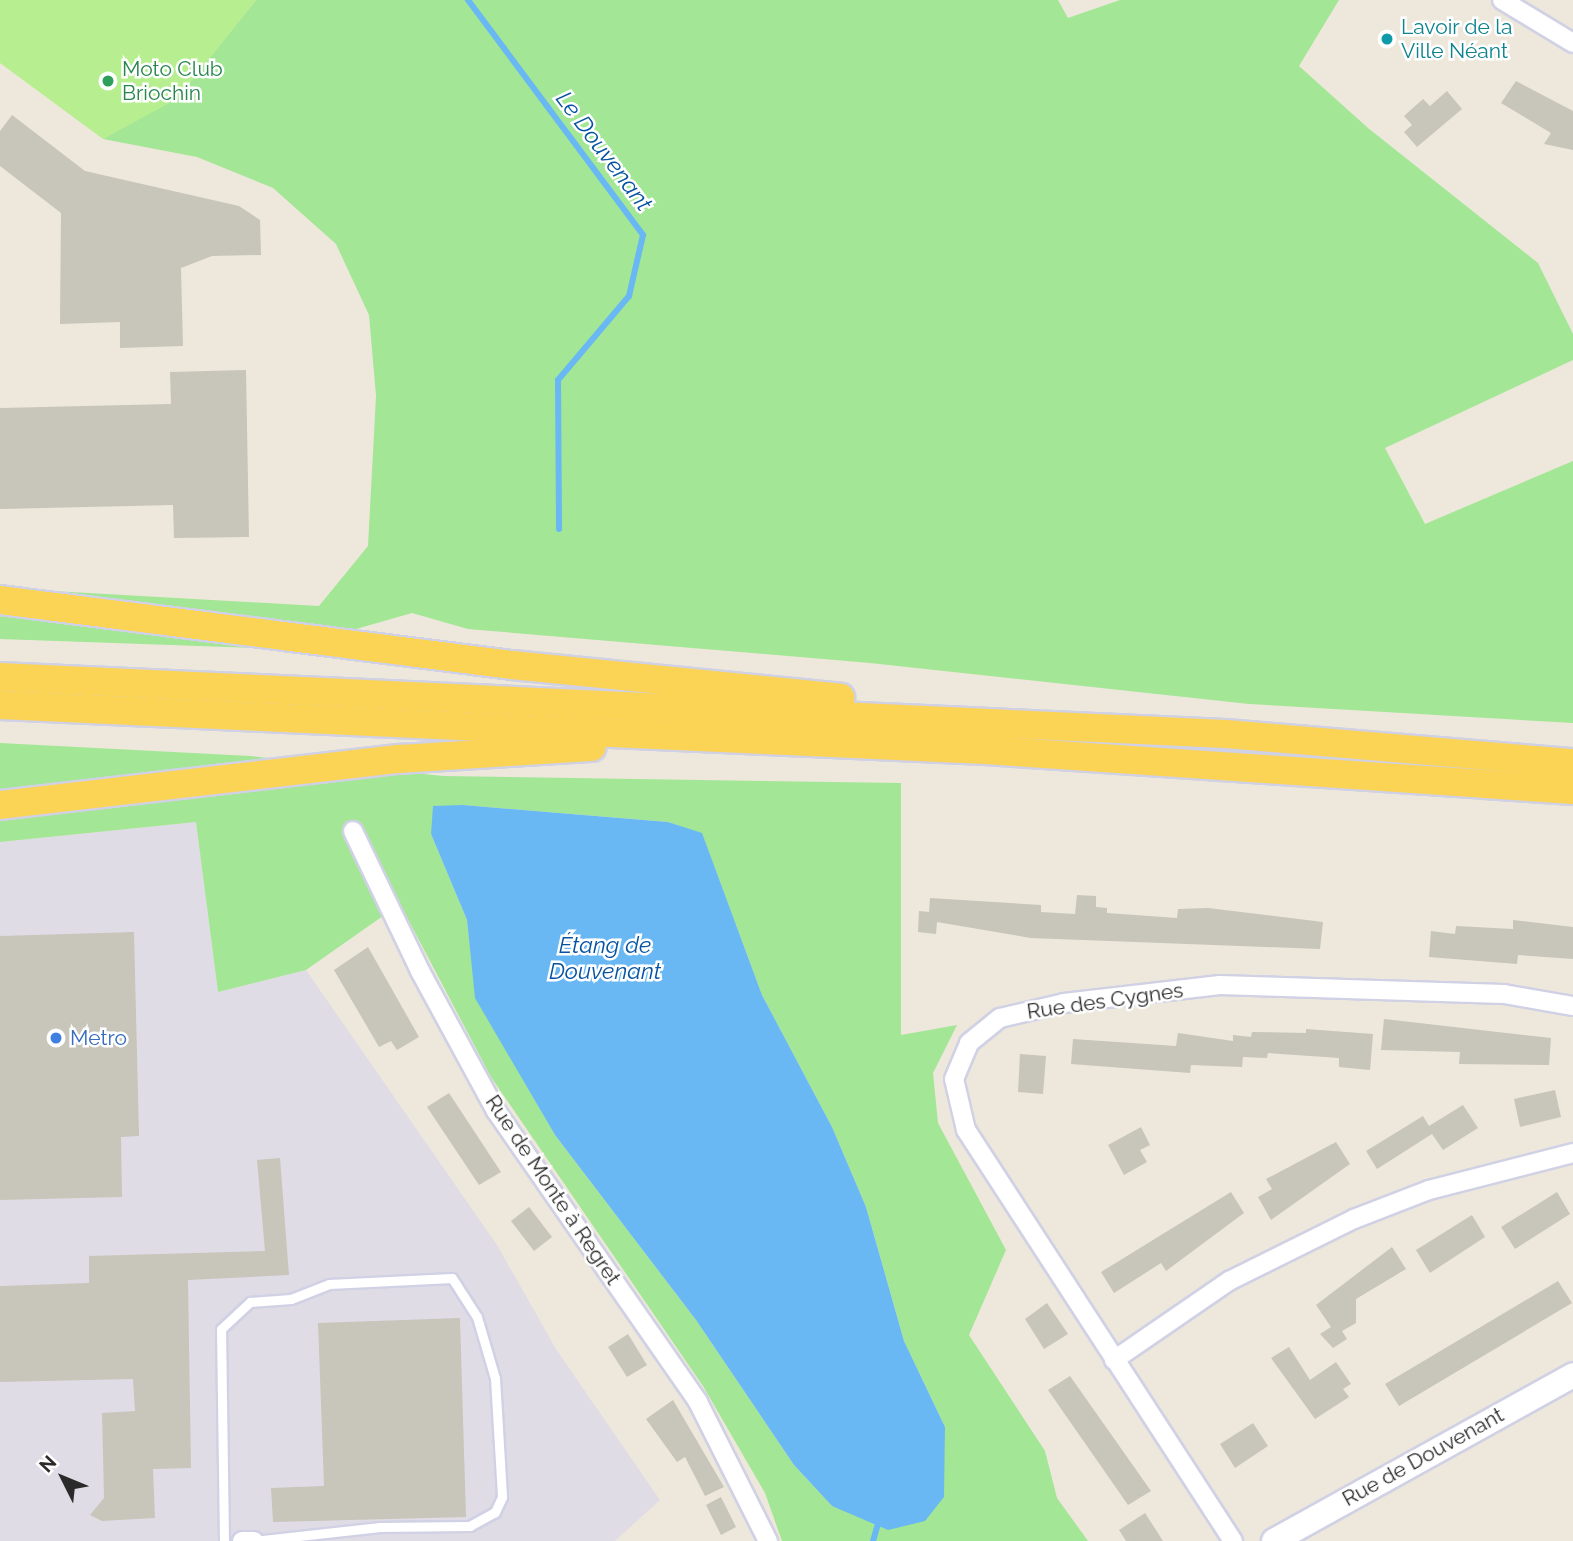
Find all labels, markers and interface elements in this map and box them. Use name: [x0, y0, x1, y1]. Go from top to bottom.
place label: Lavoir de la Ville Néant: [1401, 14, 1513, 64]
marker: Lavoir de la Ville Néant: [1379, 31, 1395, 47]
place label: Moto Club Briochin: [122, 56, 223, 106]
marker: Moto Club Briochin: [100, 73, 116, 89]
water label: Le Douvenant: [550, 86, 658, 216]
water label: Étang de Douvenant: [549, 931, 661, 985]
street label: Rue des Cygnes: [1025, 978, 1185, 1024]
place label: Metro: [70, 1025, 127, 1051]
marker: Metro: [48, 1030, 64, 1046]
street label: Rue de Monte à Regret: [480, 1090, 626, 1290]
street label: Rue de Douvenant: [1338, 1402, 1508, 1512]
north arrow: [28, 1443, 98, 1513]
text: N: [35, 1451, 61, 1476]

